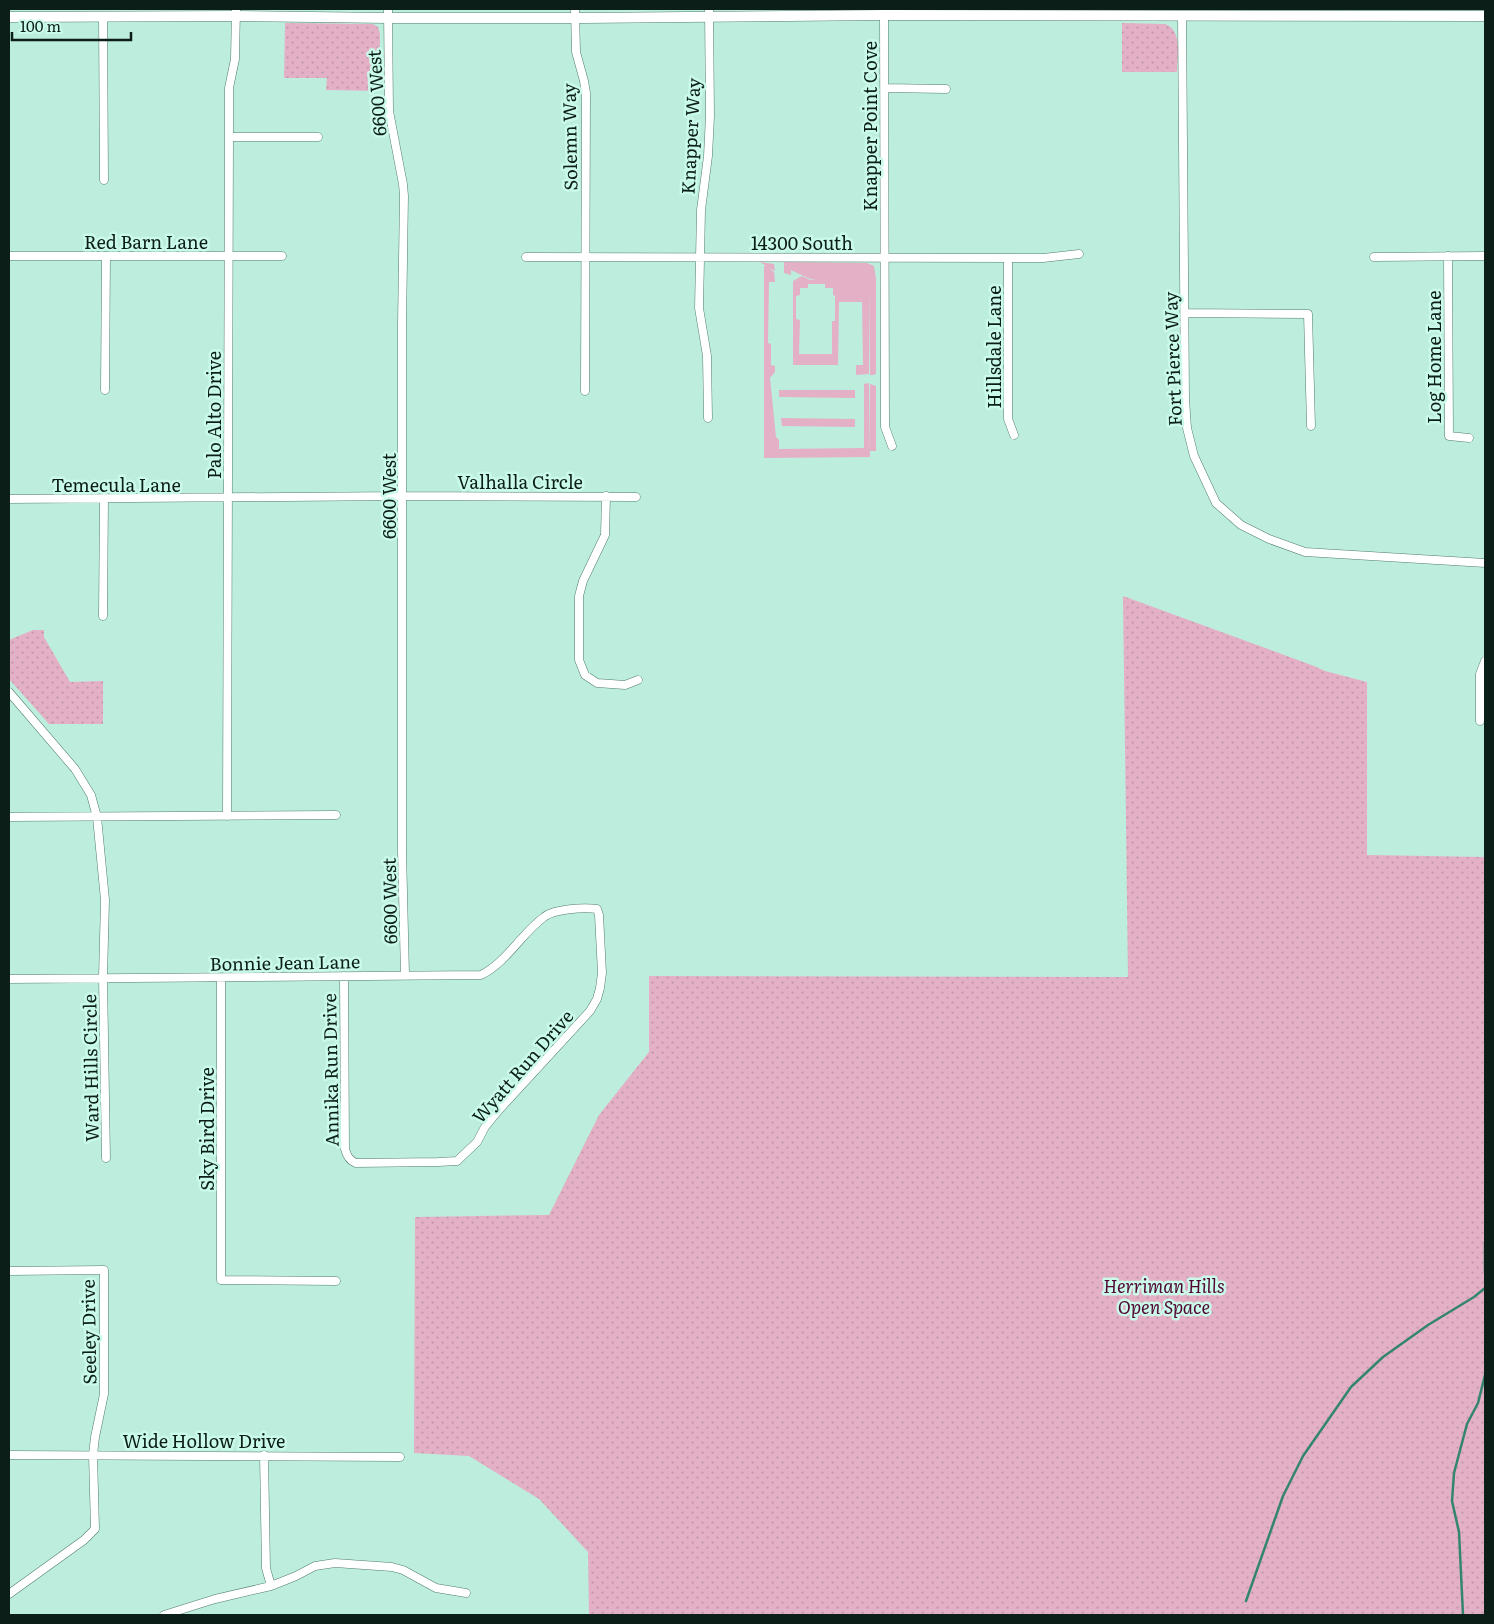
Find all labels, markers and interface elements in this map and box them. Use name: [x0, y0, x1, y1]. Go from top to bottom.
scale bar: [12, 10, 131, 42]
text: 100 m: [20, 14, 61, 37]
street label: Knapper Point Cove: [856, 41, 883, 211]
street label: 6600 West: [359, 48, 392, 137]
street label: Knapper Way: [673, 76, 707, 195]
street label: Solemn Way: [555, 82, 583, 191]
street label: Red Barn Lane: [84, 228, 208, 255]
street label: 14300 South: [751, 229, 853, 256]
street label: Hillsdale Lane: [980, 286, 1007, 408]
street label: Log Home Lane: [1420, 290, 1447, 424]
street label: Fort Pierce Way: [1156, 291, 1188, 427]
street label: Palo Alto Drive: [200, 351, 227, 479]
street label: 6600 West: [375, 452, 402, 539]
street label: Valhalla Circle: [457, 468, 583, 495]
street label: Temecula Lane: [51, 471, 181, 498]
street label: 6600 West: [375, 857, 403, 944]
street label: Bonnie Jean Lane: [209, 947, 361, 977]
street label: Annika Run Drive: [315, 993, 345, 1147]
street label: Ward Hills Circle: [75, 994, 105, 1142]
street label: Wyatt Run Drive: [465, 1003, 579, 1129]
street label: Sky Bird Drive: [193, 1067, 220, 1191]
park label: Herriman Hills Open Space: [1103, 1272, 1225, 1320]
street label: Seeley Drive: [74, 1279, 102, 1385]
street label: Wide Hollow Drive: [123, 1427, 285, 1454]

